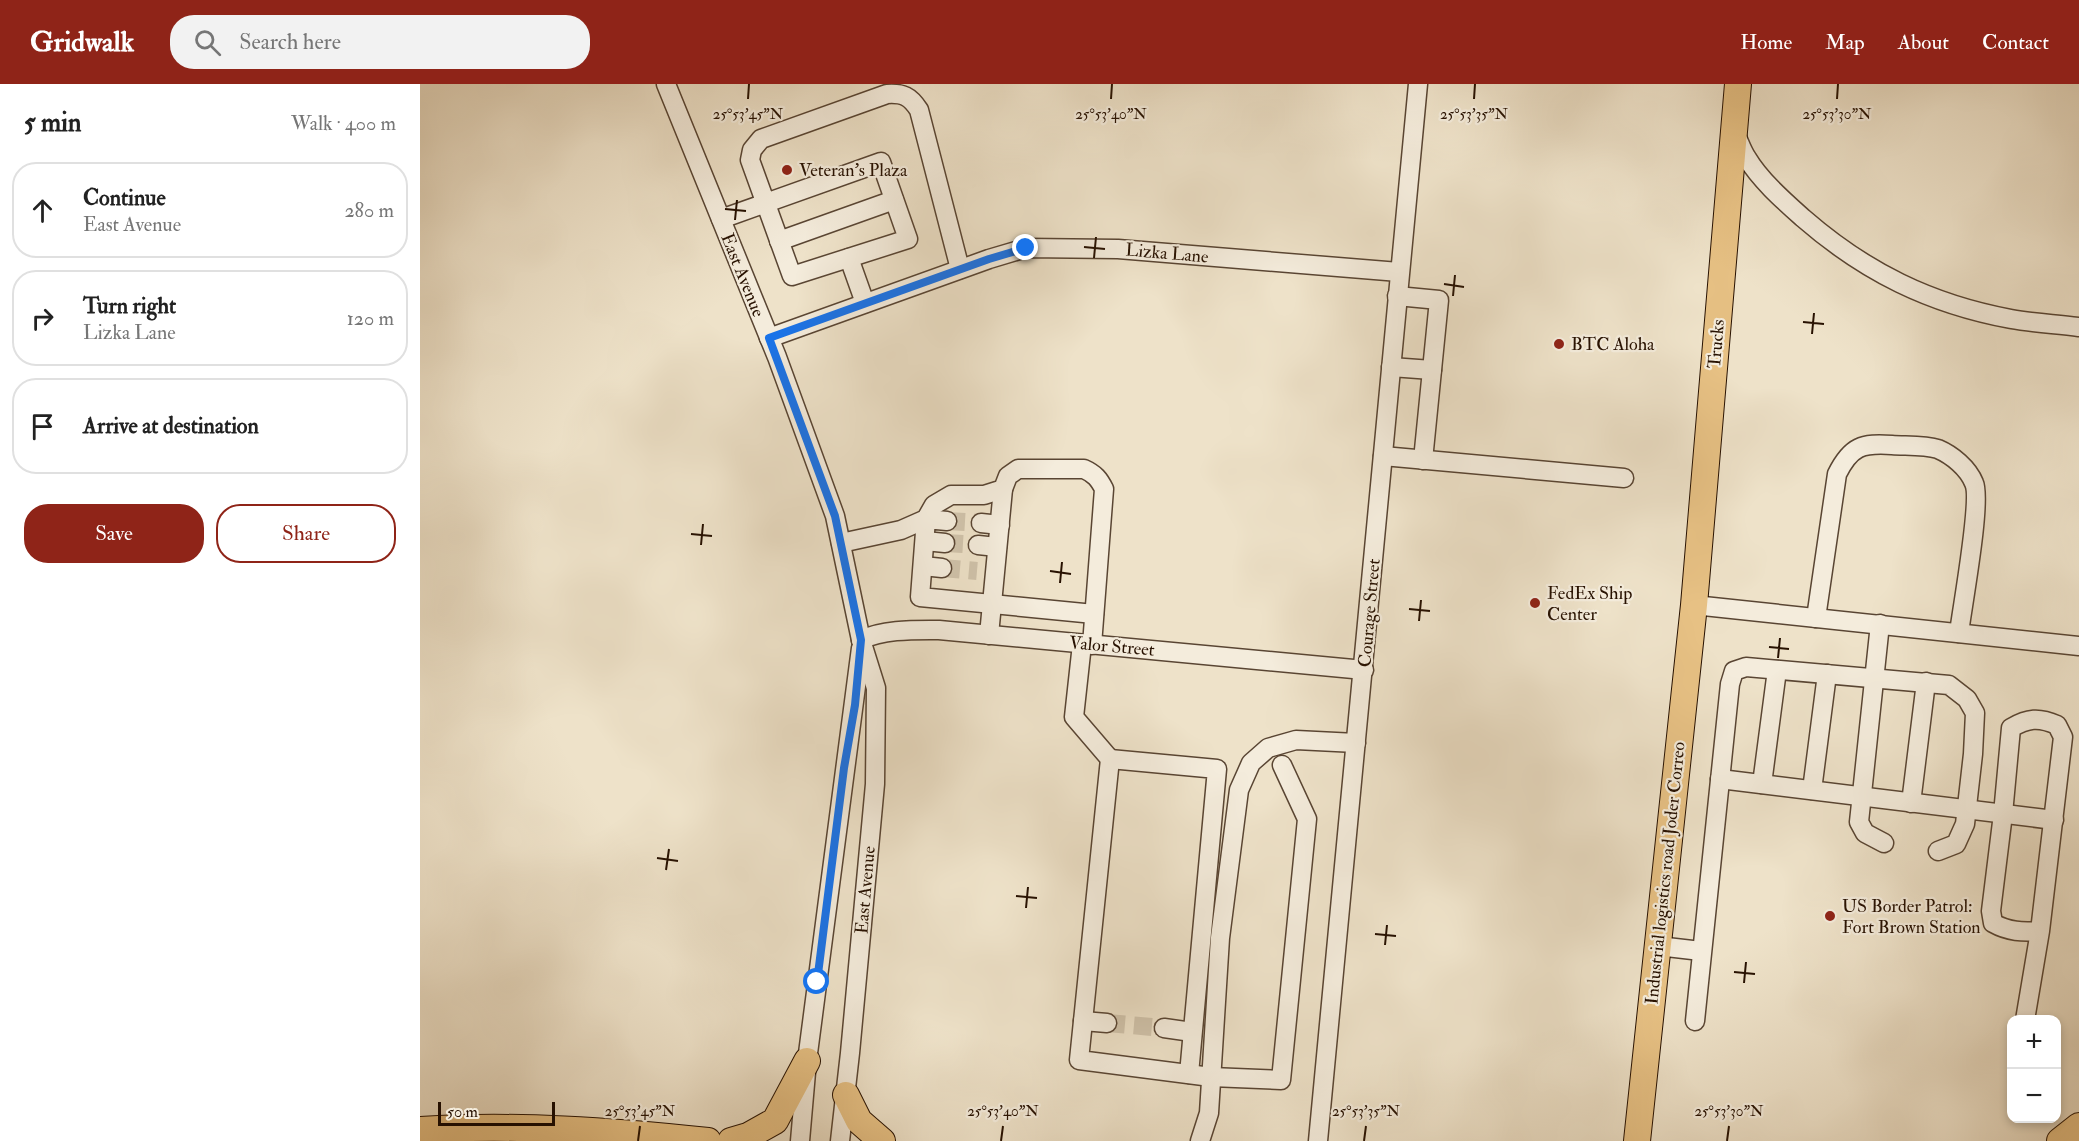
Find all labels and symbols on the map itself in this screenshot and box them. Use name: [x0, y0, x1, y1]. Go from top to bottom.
text: 25°53'45"N: [713, 105, 784, 124]
text: 25°53'40"N: [1075, 105, 1147, 124]
text: 25°53'35"N: [1440, 105, 1509, 124]
text: 25°53'30"N: [1802, 105, 1872, 124]
place label: Veteran's Plaza: [799, 159, 908, 182]
marker: Veteran's Plaza: [780, 163, 794, 177]
street label: East Avenue: [715, 230, 770, 321]
route end: [1012, 234, 1038, 260]
street label: Lizka Lane: [1124, 238, 1210, 269]
street label: Trucks: [1703, 318, 1730, 370]
place label: BTC Aloha: [1571, 333, 1655, 356]
marker: BTC Aloha: [1552, 337, 1566, 351]
street label: Courage Street: [1353, 558, 1386, 668]
place label: FedEx Ship Center: [1547, 582, 1632, 626]
marker: FedEx Ship Center: [1528, 596, 1542, 610]
street label: Valor Street: [1068, 631, 1156, 662]
street label: Industrial logistics road Joder Correo: [1640, 740, 1691, 1006]
street label: East Avenue: [850, 845, 881, 935]
place label: US Border Patrol: Fort Brown Station: [1842, 895, 1981, 939]
marker: US Border Patrol: Fort Brown Station: [1823, 909, 1837, 923]
route start: [803, 968, 829, 994]
scale bar: [438, 1099, 555, 1126]
text: 25°53'45"N: [605, 1102, 676, 1121]
text: 25°53'40"N: [967, 1102, 1039, 1121]
text: 25°53'35"N: [1332, 1102, 1401, 1121]
text: 25°53'30"N: [1694, 1102, 1764, 1121]

